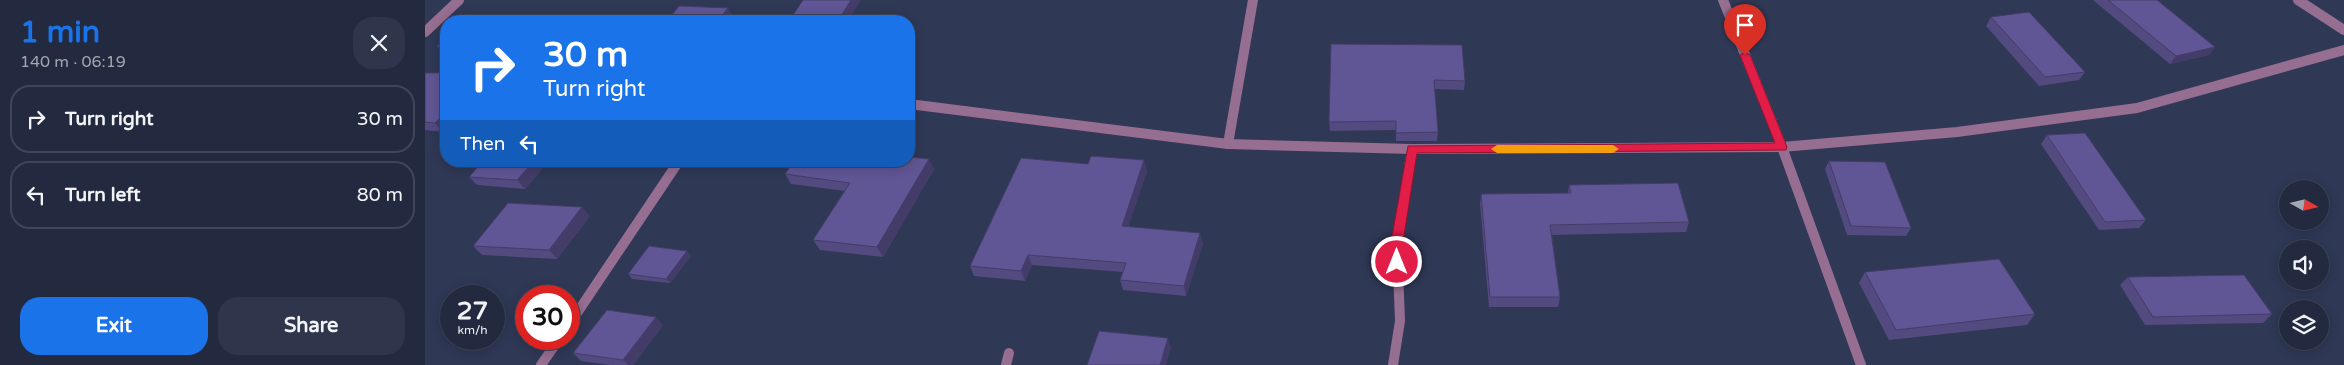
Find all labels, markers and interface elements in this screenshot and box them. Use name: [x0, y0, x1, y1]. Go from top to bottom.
pin: [1724, 4, 1766, 55]
icon: arrive: [1731, 11, 1759, 39]
text: 1 min: [20, 14, 100, 51]
button: close: [353, 17, 405, 69]
text: 30 m: [543, 34, 628, 76]
icon: right: [460, 35, 525, 100]
text: 140 m · 06:19: [20, 52, 126, 72]
text: Turn right: [543, 76, 645, 102]
icon: right: [22, 105, 50, 133]
text: Turn right: [65, 108, 153, 130]
text: 30 m: [357, 108, 403, 130]
icon: left: [515, 130, 543, 158]
text: Then: [460, 133, 505, 155]
north arrow: [2279, 180, 2329, 230]
map controls: [2279, 180, 2329, 350]
icon: left: [22, 181, 50, 209]
text: Turn left: [65, 184, 141, 206]
text: 80 m: [357, 184, 403, 206]
position arrow: [1370, 235, 1422, 287]
button: sound: [2279, 240, 2329, 290]
speed limit sign: 30: [515, 285, 580, 350]
text: 27: [457, 296, 488, 326]
button: Exit: [20, 297, 208, 355]
button: Share: [218, 297, 405, 355]
button: layers: [2279, 300, 2329, 350]
text: km/h: [457, 323, 488, 337]

